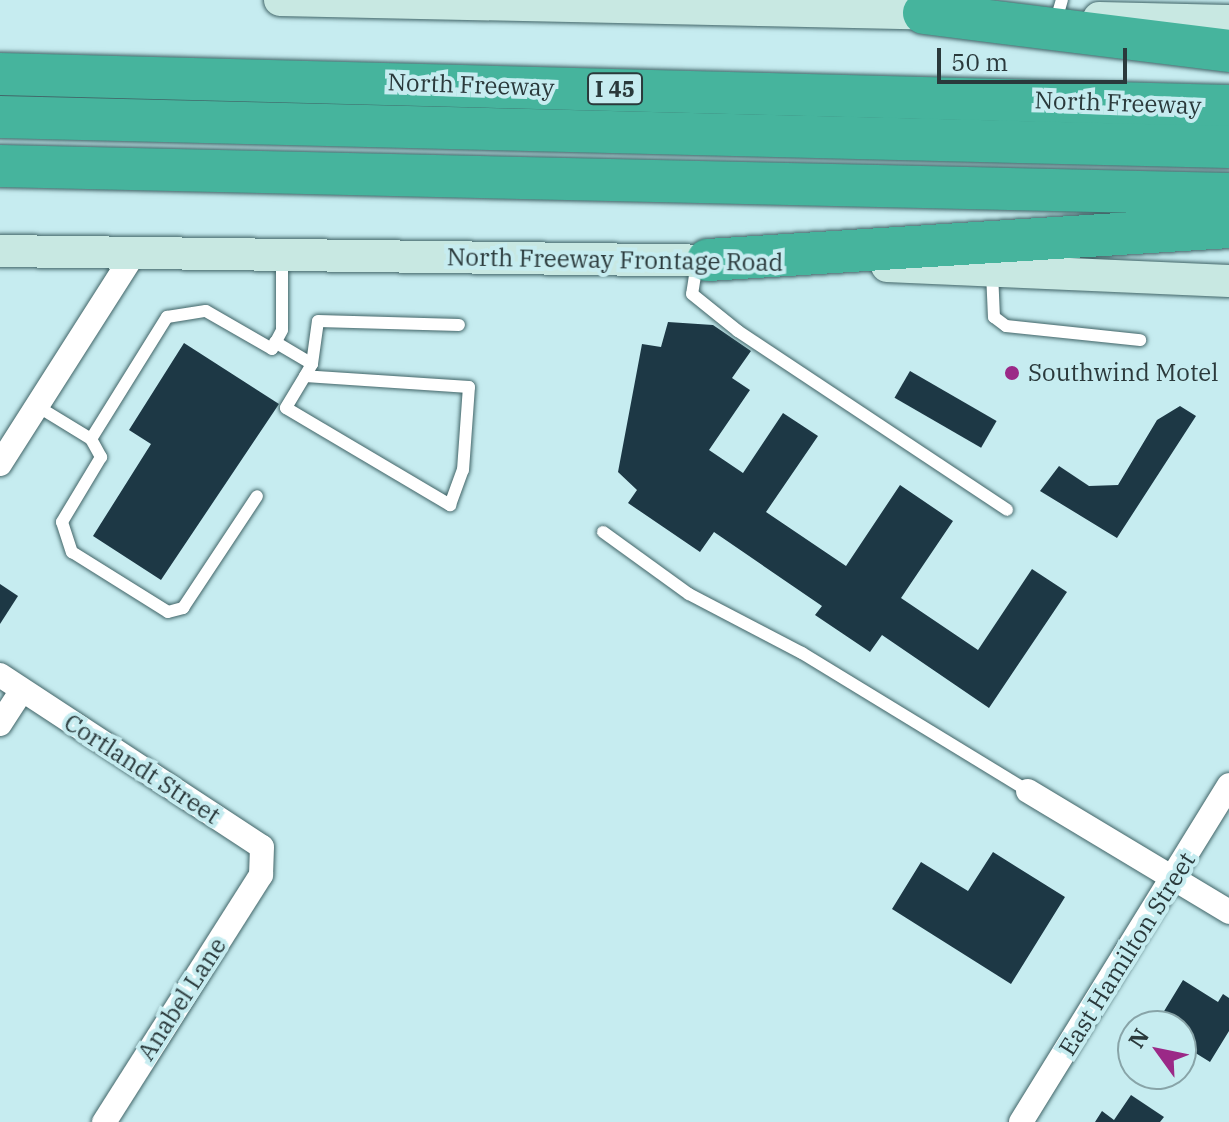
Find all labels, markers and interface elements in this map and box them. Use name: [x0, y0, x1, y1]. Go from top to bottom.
scale bar: [941, 32, 1131, 82]
text: 50 m: [951, 46, 1008, 78]
street label: North Freeway: [387, 68, 555, 102]
road number: I 45: [587, 71, 643, 107]
street label: North Freeway: [1034, 86, 1202, 120]
street label: North Freeway Frontage Road: [447, 243, 783, 277]
place label: Southwind Motel: [1028, 359, 1218, 387]
marker: Southwind Motel: [1003, 364, 1021, 382]
street label: Cortlandt Street: [59, 708, 225, 830]
street label: East Hamilton Street: [1053, 847, 1201, 1061]
street label: Anabel Lane: [132, 932, 232, 1066]
north arrow: [1117, 1010, 1197, 1090]
text: N: [1121, 1023, 1155, 1053]

